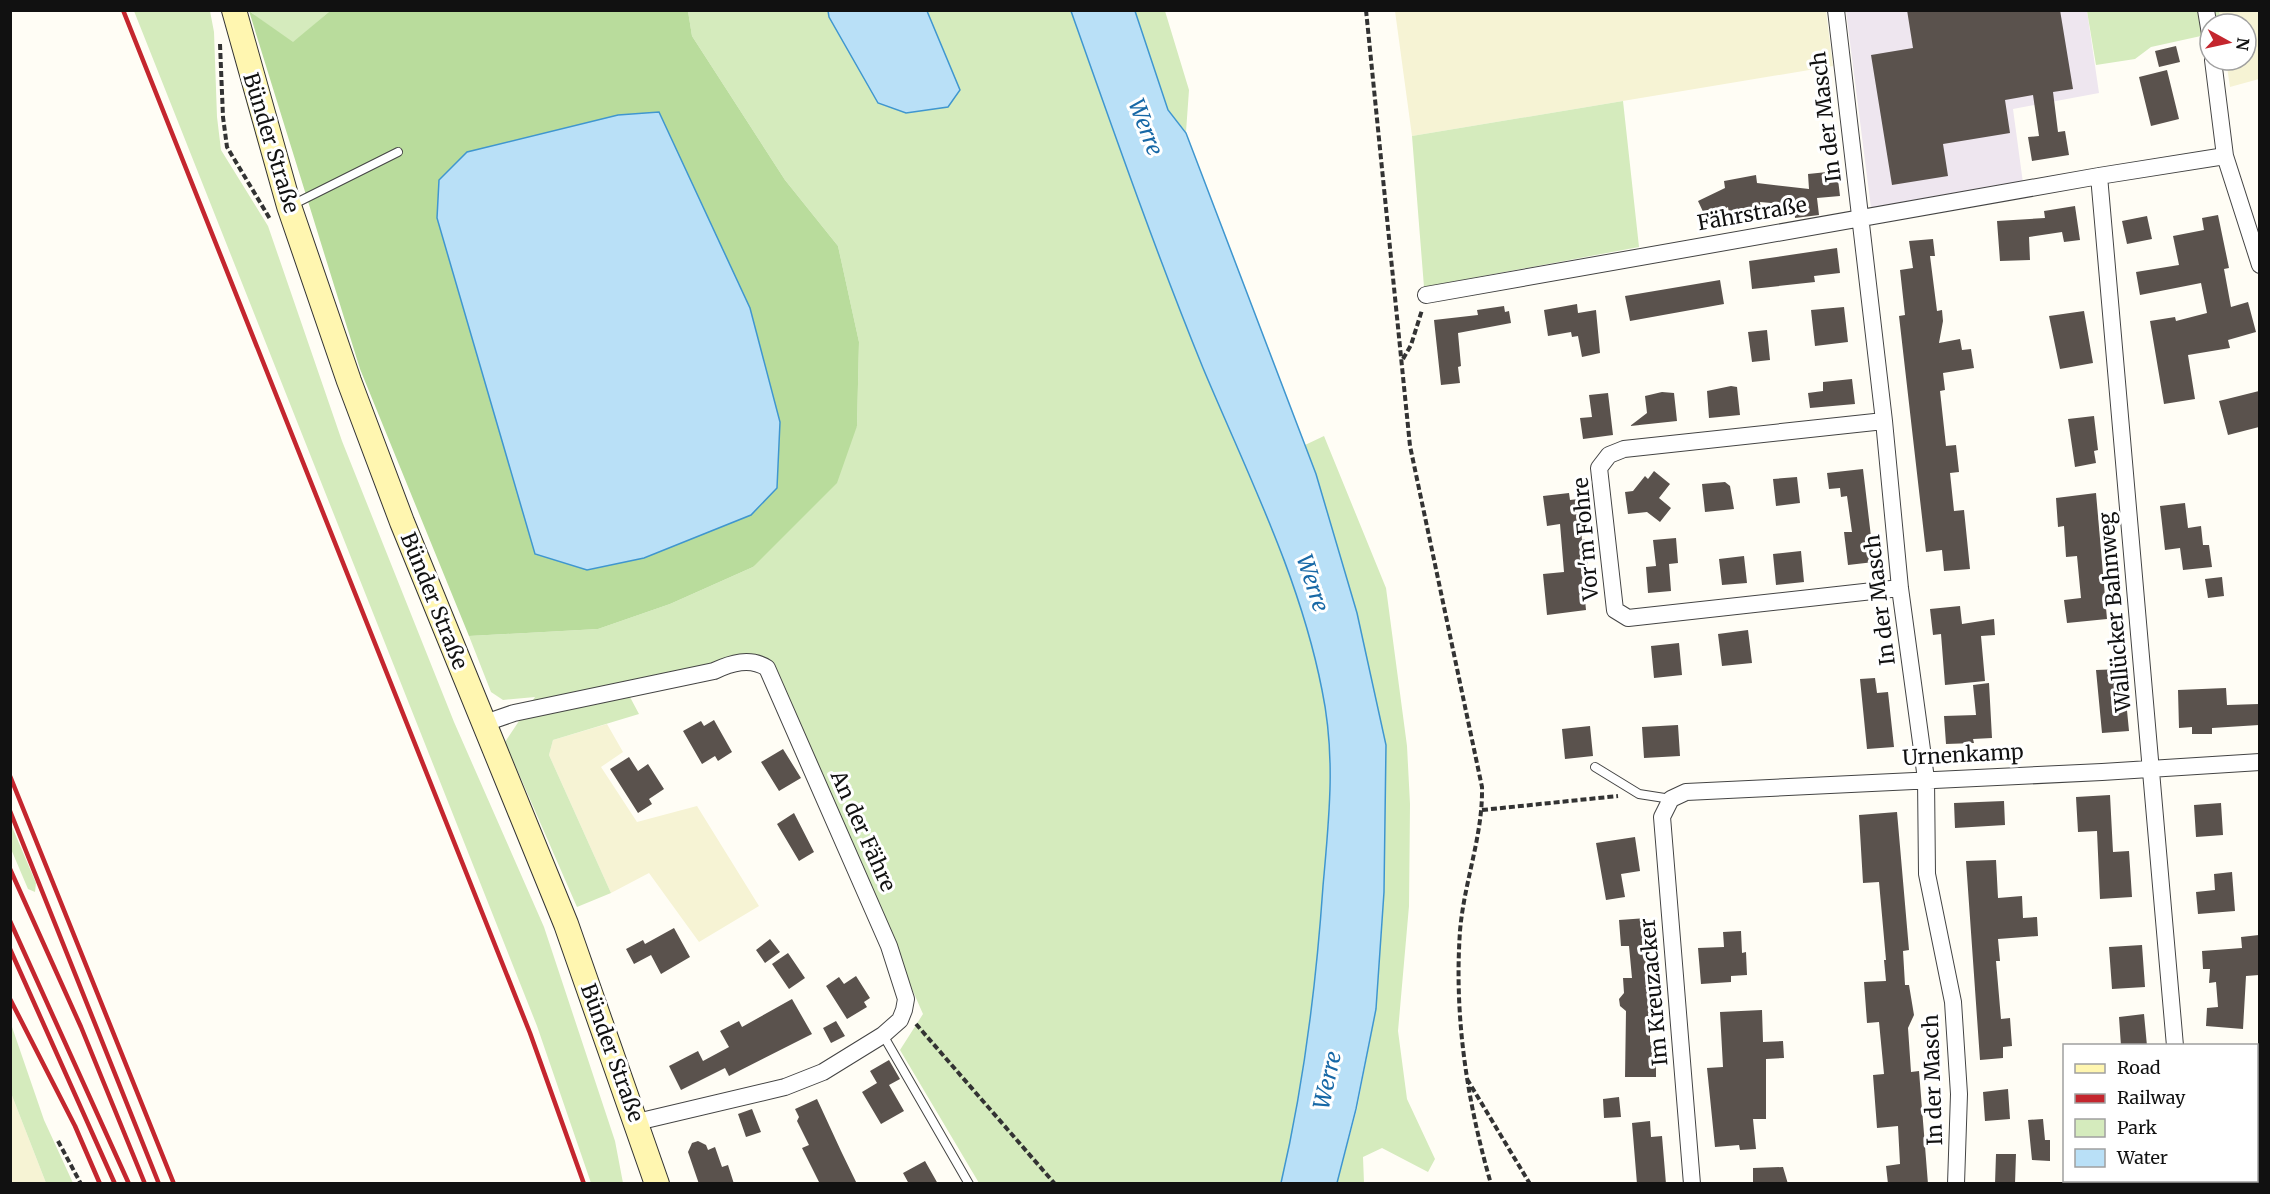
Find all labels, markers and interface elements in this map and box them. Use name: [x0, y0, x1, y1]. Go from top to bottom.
north arrow: [2198, 12, 2258, 72]
text: N: [2232, 36, 2254, 52]
street label: In der Masch: [1804, 50, 1847, 184]
street label: Bünder Straße: [237, 69, 306, 216]
water label: Werre: [1122, 95, 1170, 159]
street label: Fährstraße: [1695, 191, 1809, 236]
street label: Vor'm Fohre: [1567, 476, 1604, 603]
street label: Wallücker Bahnweg: [2092, 511, 2137, 714]
street label: Bünder Straße: [395, 528, 474, 673]
street label: In der Masch: [1858, 533, 1901, 667]
water label: Werre: [1291, 551, 1335, 615]
street label: Urnenkamp: [1902, 738, 2024, 771]
street label: An der Fähre: [824, 765, 902, 895]
street label: Im Kreuzacker: [1634, 917, 1673, 1067]
street label: Bünder Straße: [575, 980, 650, 1126]
street label: In der Masch: [1917, 1014, 1948, 1146]
legend: [2063, 1044, 2258, 1182]
water label: Werre: [1307, 1048, 1347, 1112]
text: Road: [2117, 1056, 2161, 1079]
text: Railway: [2117, 1086, 2186, 1109]
text: Park: [2117, 1116, 2158, 1139]
text: Water: [2116, 1146, 2168, 1169]

